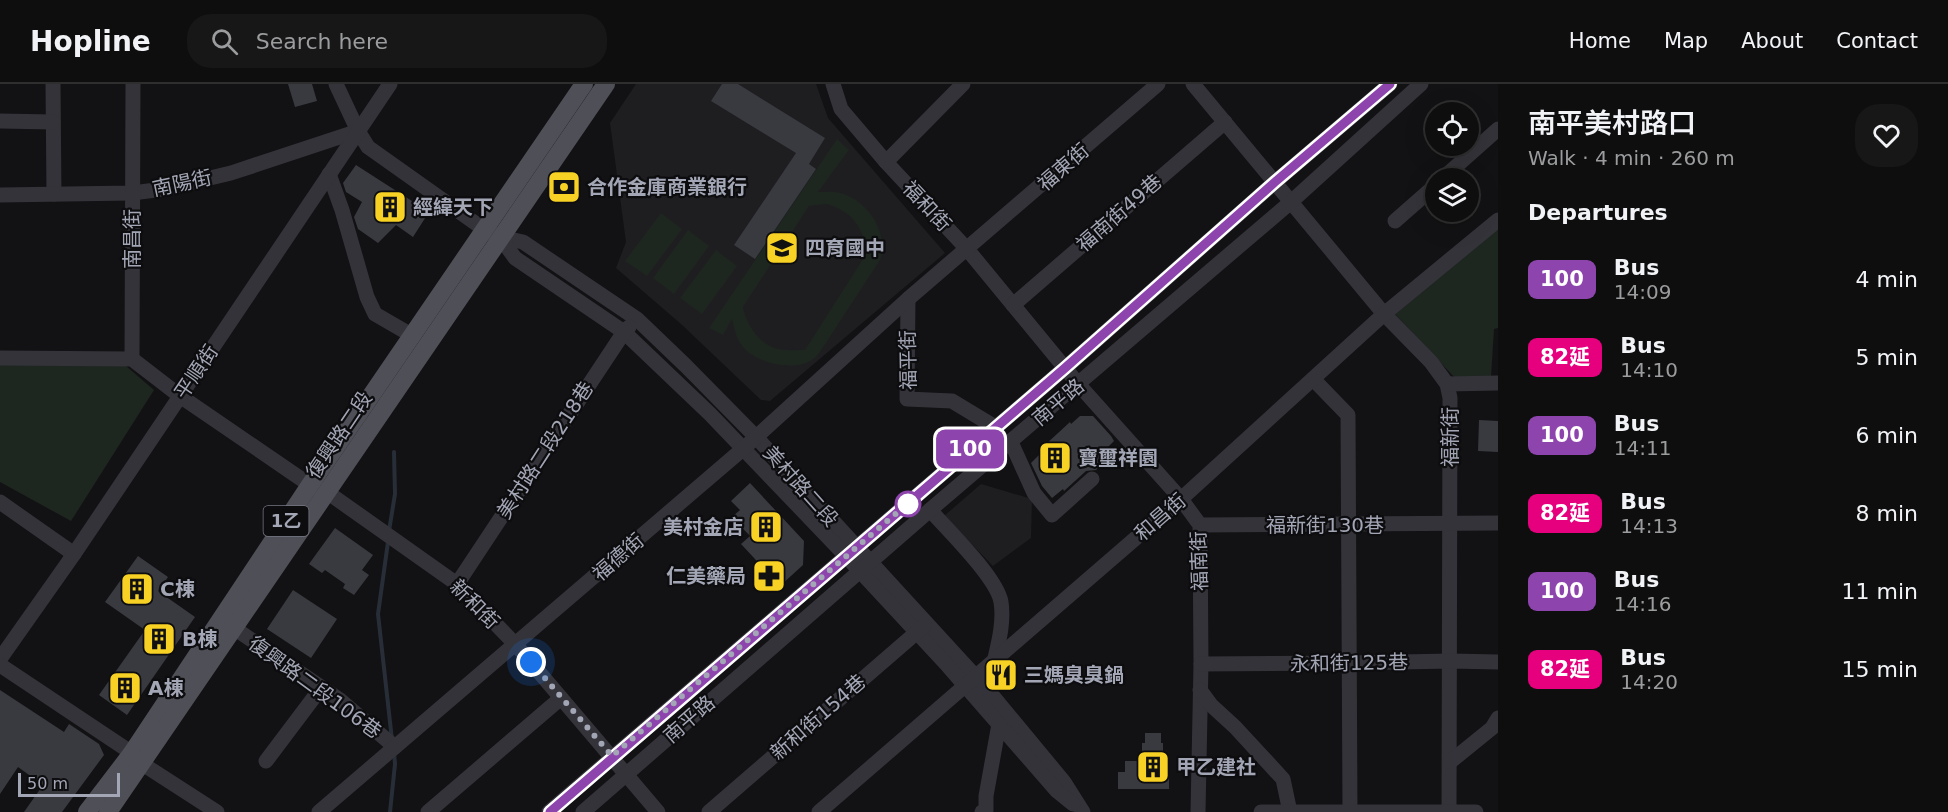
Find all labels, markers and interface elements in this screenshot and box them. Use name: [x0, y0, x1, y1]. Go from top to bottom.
search box: [187, 14, 607, 68]
text: Hopline: [30, 25, 151, 58]
icon: search: [208, 25, 241, 58]
text: Search here: [256, 29, 388, 54]
text: Home: [1569, 29, 1631, 53]
text: Map: [1664, 29, 1708, 53]
text: About: [1741, 29, 1803, 53]
text: Contact: [1836, 29, 1918, 53]
map controls: [1425, 102, 1479, 222]
button: locate: [1425, 102, 1479, 156]
button: heart: [1855, 104, 1918, 167]
text: 南平美村路口: [1528, 107, 1696, 140]
street label: 福東街: [1032, 138, 1094, 196]
text: Walk · 4 min · 260 m: [1528, 146, 1735, 170]
street label: 南陽街: [150, 165, 214, 201]
button: layers: [1425, 168, 1479, 222]
bank icon: 合作金庫商業銀行: [546, 169, 582, 205]
street label: 福南街49巷: [1071, 169, 1167, 257]
place label: 合作金庫商業銀行: [587, 175, 747, 199]
street label: 福和街: [898, 176, 956, 236]
building icon: 經緯天下: [372, 189, 408, 225]
place label: 經緯天下: [413, 195, 493, 219]
text: Departures: [1528, 200, 1668, 225]
street label: 南昌街: [120, 209, 144, 269]
school or university icon: 四育國中: [764, 230, 800, 266]
place label: 四育國中: [805, 236, 885, 260]
text: Bus: [1614, 255, 1659, 280]
text: 100: [1540, 267, 1584, 291]
text: 4 min: [1856, 267, 1918, 292]
text: 14:09: [1614, 280, 1671, 304]
street label: 福平街: [895, 330, 921, 390]
text: Bus: [1620, 333, 1666, 358]
street label: 平順街: [169, 340, 223, 404]
text: 82延: [1540, 345, 1590, 369]
text: 5 min: [1856, 345, 1918, 370]
text: 14:10: [1620, 358, 1678, 382]
street label: 南平路: [1027, 374, 1089, 430]
street label: 美村路二段218巷: [492, 377, 598, 523]
street label: 復興路二段: [301, 387, 377, 483]
street label: 福新街: [1438, 407, 1462, 467]
text: Bus: [1614, 411, 1659, 436]
text: 100: [1540, 423, 1584, 447]
text: 6 min: [1856, 423, 1918, 448]
line badge: 100: [936, 430, 1004, 469]
text: 14:11: [1614, 436, 1671, 460]
text: 100: [948, 437, 992, 461]
building icon: 寶璽祥園: [1037, 440, 1073, 476]
street label: 美村路二段: [759, 441, 843, 531]
place label: 寶璽祥園: [1078, 446, 1158, 470]
street label: 和昌街: [1129, 488, 1191, 546]
text: Bus: [1620, 489, 1666, 514]
unlabelled marker: [895, 491, 921, 517]
text: 82延: [1540, 501, 1590, 525]
text: 8 min: [1856, 501, 1918, 526]
road number: 1乙: [264, 506, 308, 536]
building icon: 美村金店: [748, 509, 784, 545]
street label: 福新街130巷: [1266, 513, 1384, 537]
text: 14:13: [1620, 514, 1678, 538]
place label: 美村金店: [663, 515, 743, 539]
street label: 福德街: [587, 528, 649, 586]
street label: 福南街: [1186, 531, 1212, 591]
pharmacy icon: 仁美藥局: [751, 558, 787, 594]
place label: 仁美藥局: [666, 564, 746, 588]
text: Bus: [1614, 567, 1659, 592]
building icon: C棟: [119, 571, 155, 607]
street label: 新和街: [445, 574, 505, 634]
place label: C棟: [160, 577, 195, 601]
text: 100: [1540, 579, 1584, 603]
text: 11 min: [1842, 579, 1918, 604]
text: 14:16: [1614, 592, 1671, 616]
building icon: B棟: [141, 621, 177, 657]
place label: B棟: [182, 627, 217, 651]
street label: 復興路二段106巷: [244, 631, 386, 743]
text: Bus: [1620, 645, 1666, 670]
your location: [516, 647, 546, 677]
street label: 永和街125巷: [1290, 650, 1408, 676]
restaurant icon: 三媽臭臭鍋: [983, 657, 1019, 693]
text: 82延: [1540, 657, 1590, 681]
text: 15 min: [1842, 657, 1918, 682]
place label: 三媽臭臭鍋: [1024, 663, 1124, 687]
street label: 新和街154巷: [766, 669, 870, 765]
building icon: A棟: [107, 670, 143, 706]
text: 14:20: [1620, 670, 1678, 694]
place label: A棟: [148, 676, 183, 700]
street label: 南平路: [658, 690, 720, 748]
building icon: 甲乙建社: [1135, 749, 1171, 785]
place label: 甲乙建社: [1176, 755, 1256, 779]
scale bar: [18, 770, 120, 798]
text: 50 m: [27, 774, 68, 793]

